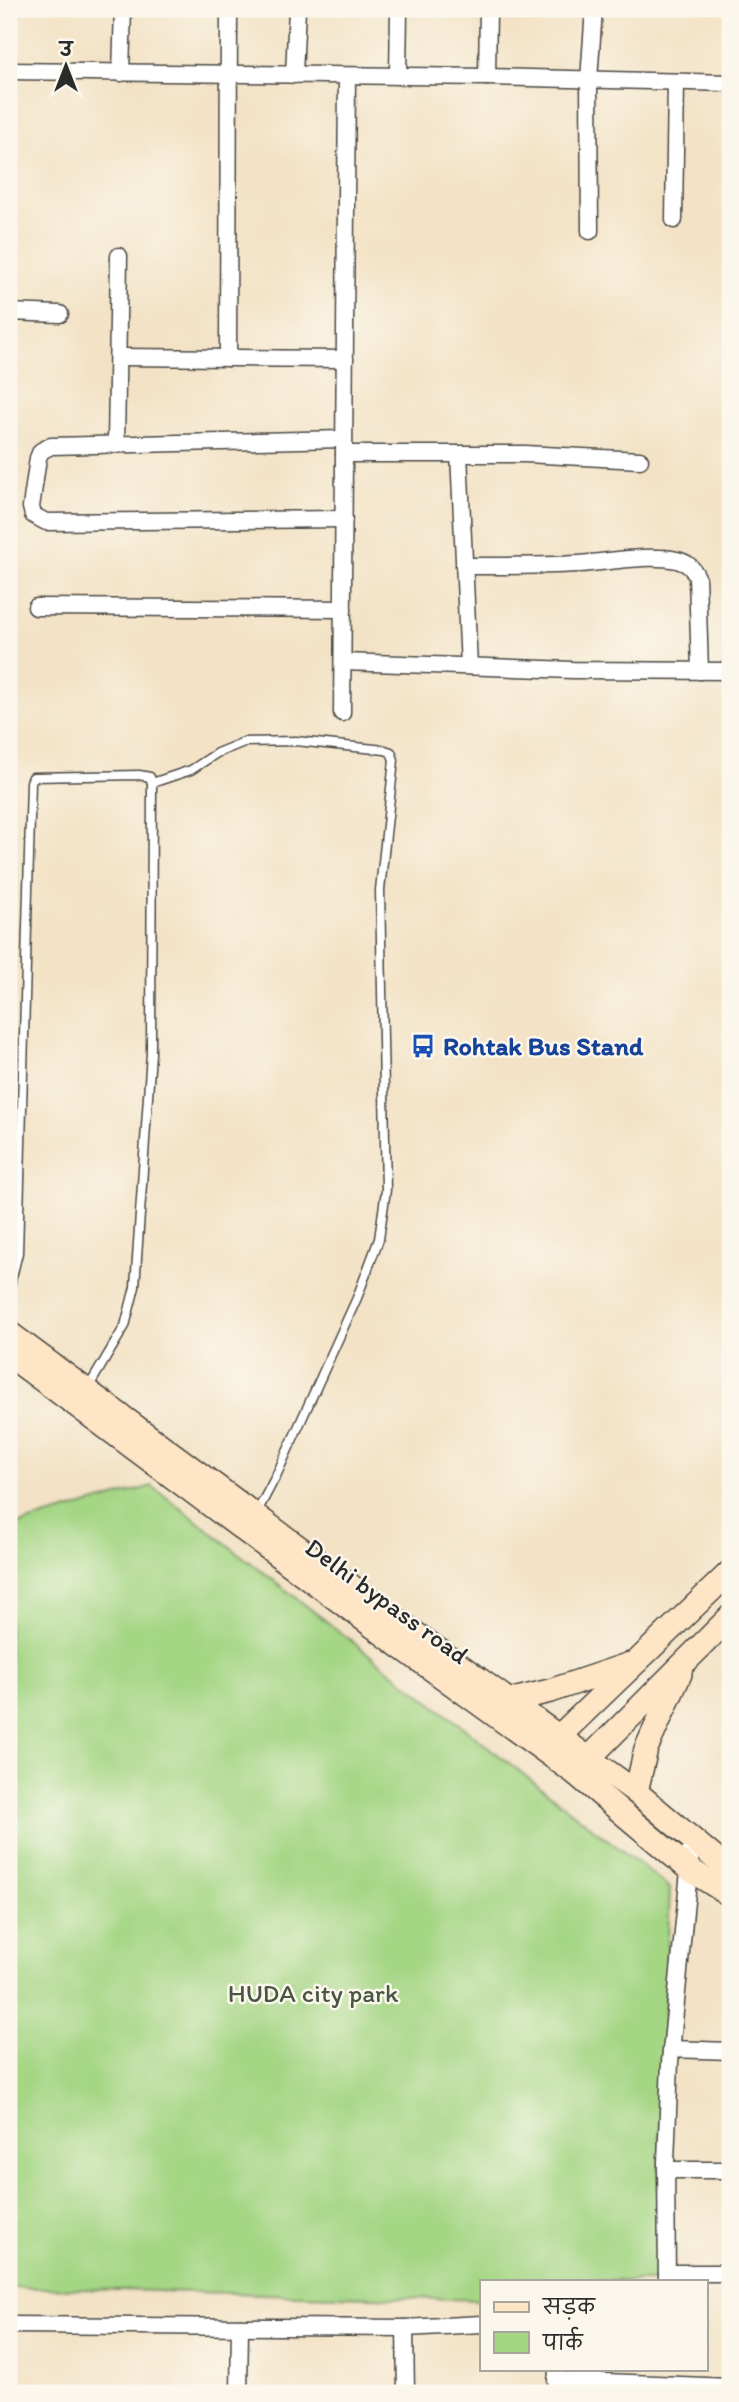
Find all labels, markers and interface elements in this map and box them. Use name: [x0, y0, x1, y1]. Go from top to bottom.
north arrow: [32, 32, 102, 102]
text: उ: [58, 38, 75, 61]
place label: Rohtak Bus Stand: [443, 1030, 644, 1062]
bus stop icon: Rohtak Bus Stand: [409, 1032, 437, 1060]
street label: Delhi bypass road: [299, 1531, 475, 1671]
park label: HUDA city park: [228, 1977, 399, 2009]
legend: [480, 2280, 708, 2370]
text: सड़क: [542, 2294, 596, 2320]
text: पार्क: [542, 2326, 584, 2355]

